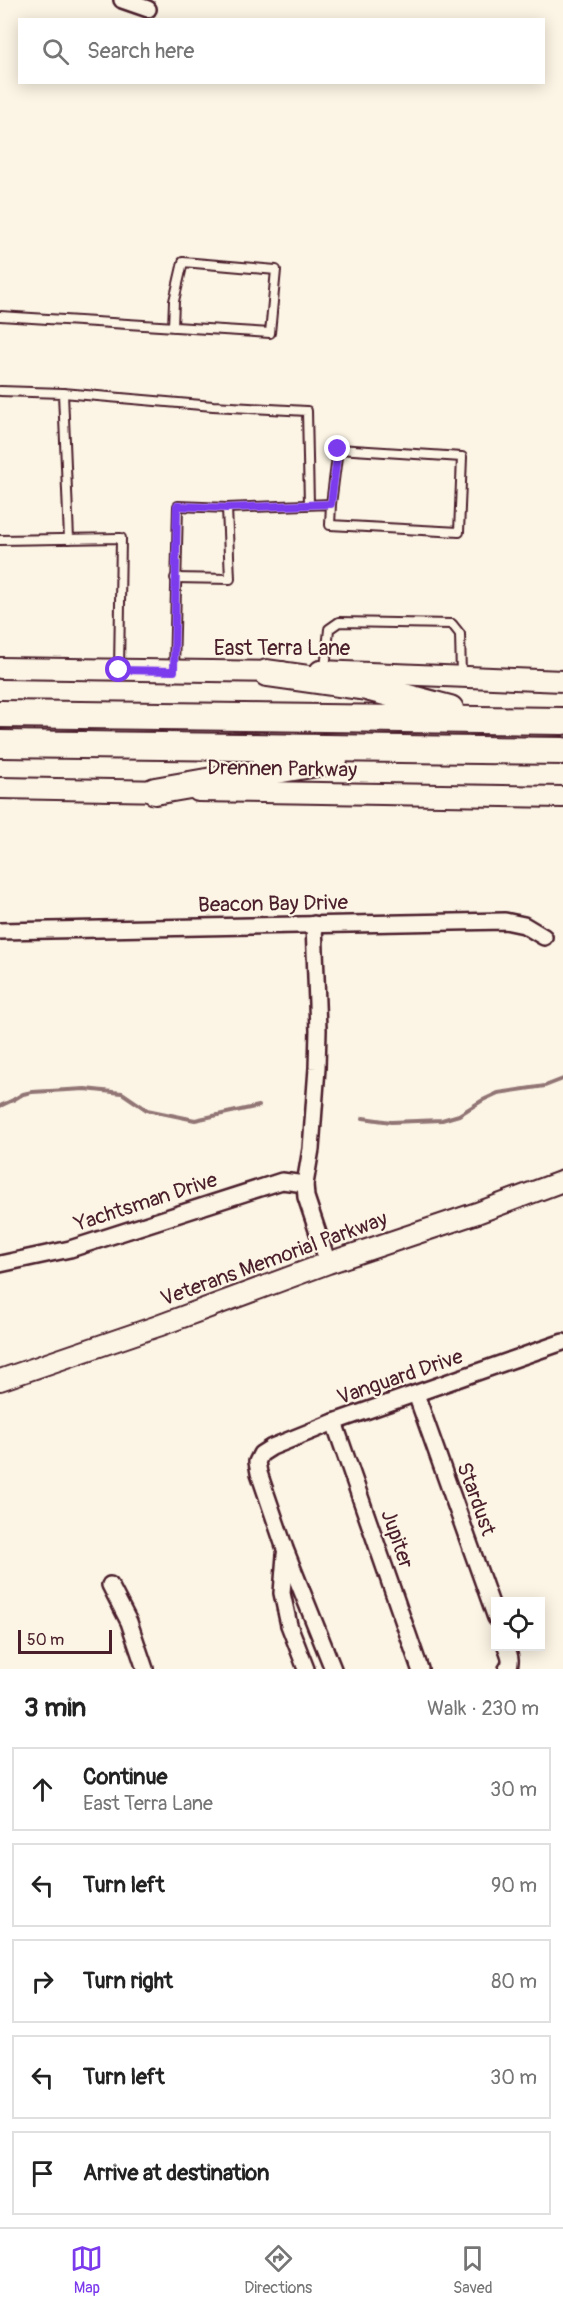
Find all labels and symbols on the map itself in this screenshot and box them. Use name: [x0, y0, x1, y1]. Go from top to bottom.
route end: [324, 435, 350, 461]
street label: East Terra Lane: [214, 635, 351, 662]
route start: [105, 656, 131, 682]
street label: Drennen Parkway: [207, 754, 357, 784]
street label: Beacon Bay Drive: [198, 889, 349, 919]
street label: Yachtsman Drive: [70, 1166, 221, 1238]
street label: Veterans Memorial Parkway: [157, 1205, 391, 1313]
street label: Vanguard Drive: [334, 1343, 467, 1411]
street label: Stardust: [450, 1459, 502, 1540]
street label: Jupiter: [374, 1506, 420, 1573]
scale bar: [18, 1627, 112, 1654]

